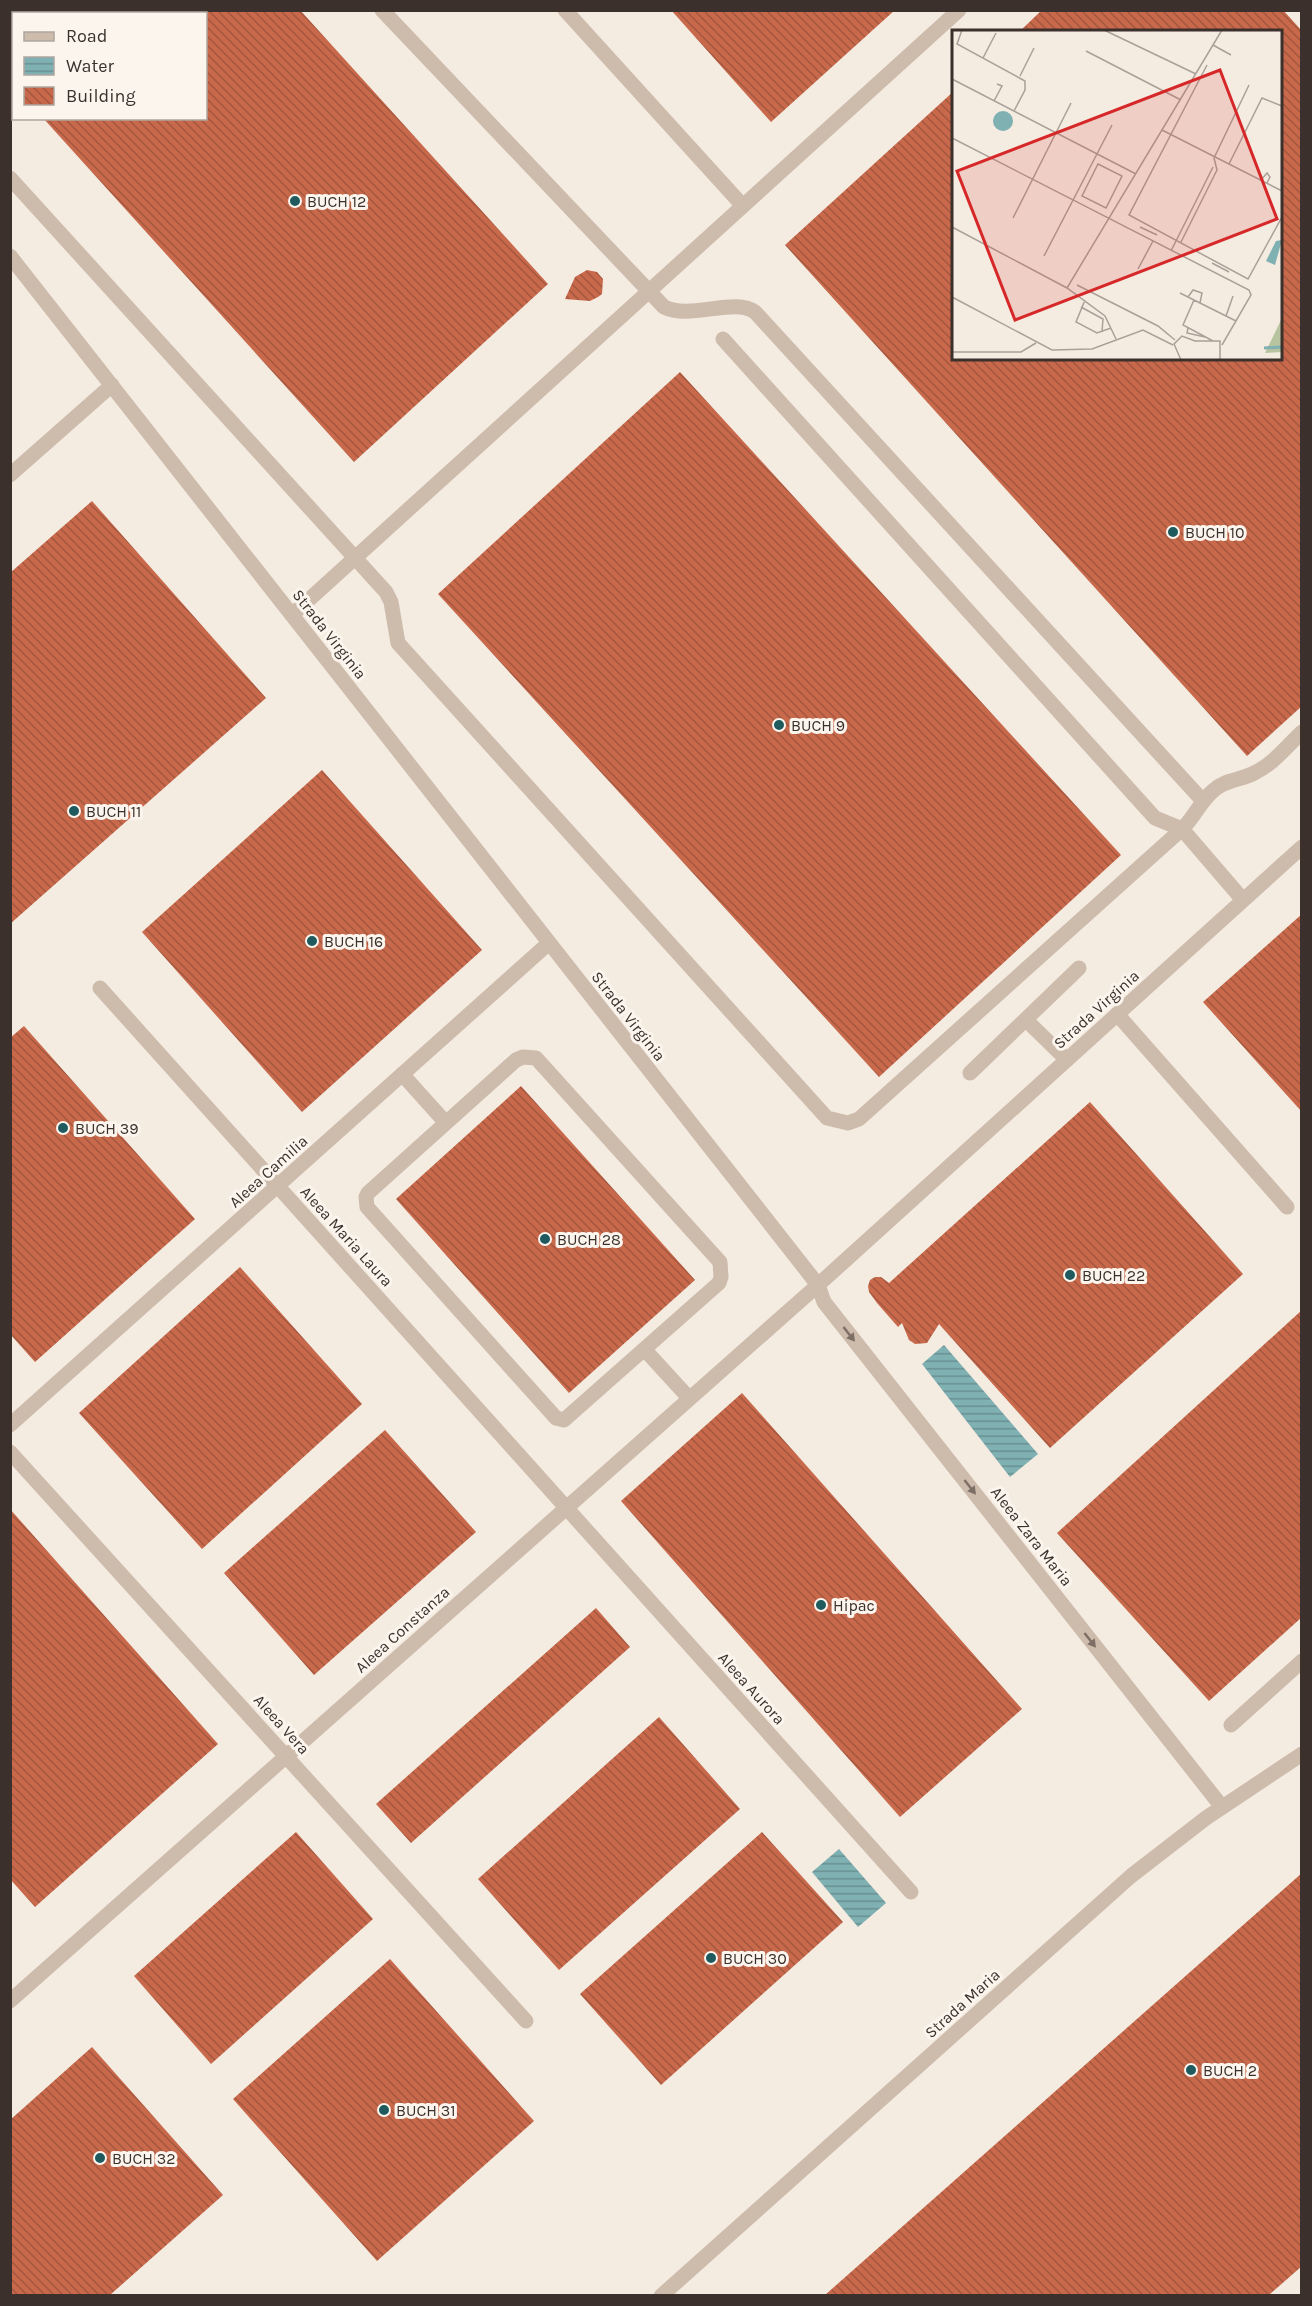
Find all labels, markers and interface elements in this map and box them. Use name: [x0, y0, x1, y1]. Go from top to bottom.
legend: [12, 12, 207, 120]
text: Road: [66, 25, 107, 47]
inset map: [952, 30, 1282, 360]
text: Water: [66, 55, 114, 77]
text: Building: [66, 85, 136, 107]
place label: BUCH 12: [307, 192, 366, 211]
marker: BUCH 12: [288, 194, 302, 208]
place label: BUCH 10: [1185, 523, 1244, 542]
marker: BUCH 10: [1166, 525, 1180, 539]
street label: Strada Virginia: [289, 586, 371, 683]
place label: BUCH 9: [791, 716, 845, 735]
marker: BUCH 9: [772, 718, 786, 732]
place label: BUCH 11: [86, 802, 141, 821]
marker: BUCH 11: [67, 804, 81, 818]
place label: BUCH 16: [324, 932, 383, 951]
marker: BUCH 16: [305, 934, 319, 948]
street label: Strada Virginia: [1050, 966, 1143, 1053]
street label: Strada Virginia: [588, 968, 670, 1065]
place label: BUCH 39: [75, 1119, 138, 1138]
marker: BUCH 39: [56, 1121, 70, 1135]
street label: Aleea Camilia: [225, 1131, 312, 1212]
street label: Aleea Maria Laura: [296, 1182, 397, 1291]
place label: BUCH 28: [557, 1230, 621, 1249]
marker: BUCH 28: [538, 1232, 552, 1246]
place label: BUCH 22: [1082, 1266, 1145, 1285]
marker: BUCH 22: [1063, 1268, 1077, 1282]
one-way arrow: [843, 1326, 856, 1342]
one-way arrow: [963, 1479, 976, 1495]
street label: Aleea Zara Maria: [987, 1483, 1076, 1590]
street label: Aleea Constanza: [351, 1582, 453, 1677]
place label: Hipac: [833, 1596, 875, 1615]
marker: Hipac: [814, 1598, 828, 1612]
one-way arrow: [1084, 1632, 1097, 1648]
street label: Aleea Aurora: [714, 1648, 789, 1728]
street label: Aleea Vera: [250, 1690, 313, 1758]
place label: BUCH 30: [723, 1949, 787, 1968]
marker: BUCH 30: [704, 1951, 718, 1965]
street label: Strada Maria: [921, 1965, 1004, 2042]
place label: BUCH 2: [1203, 2061, 1257, 2080]
marker: BUCH 2: [1184, 2063, 1198, 2077]
place label: BUCH 31: [396, 2101, 455, 2120]
marker: BUCH 31: [377, 2103, 391, 2117]
place label: BUCH 32: [112, 2149, 175, 2168]
marker: BUCH 32: [93, 2151, 107, 2165]

